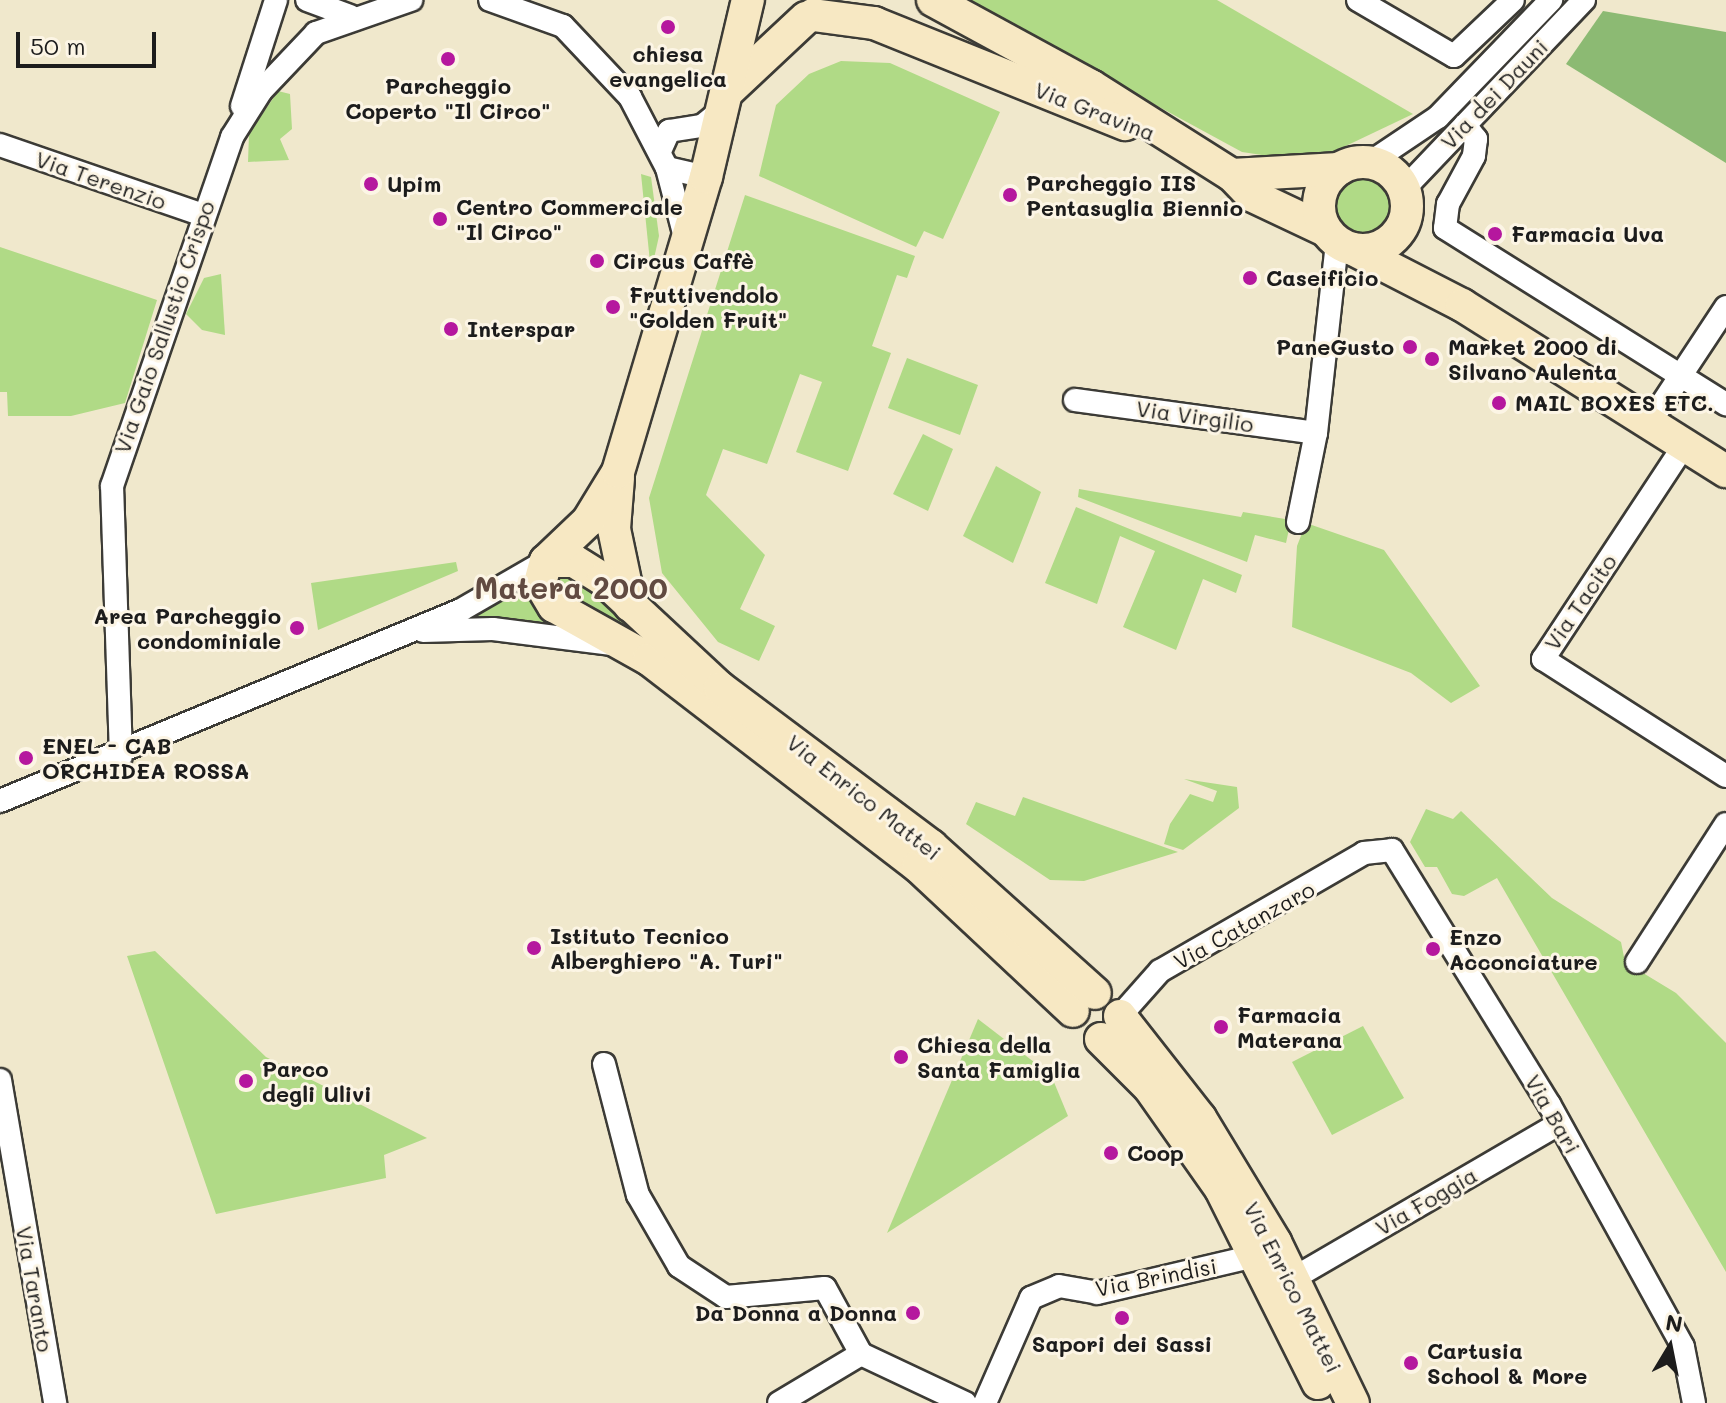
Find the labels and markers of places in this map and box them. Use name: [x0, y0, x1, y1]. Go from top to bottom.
marker: chiesa evangelica: [659, 18, 677, 36]
place label: chiesa evangelica: [609, 40, 727, 92]
marker: Parcheggio Coperto "Il Circo": [439, 50, 457, 68]
place label: Parcheggio Coperto "Il Circo": [345, 72, 551, 124]
place label: Parcheggio IIS Pentasuglia Biennio: [1026, 169, 1243, 220]
place label: Upim: [387, 171, 441, 197]
marker: Upim: [362, 175, 380, 193]
marker: Parcheggio IIS Pentasuglia Biennio: [1001, 186, 1019, 204]
place label: Centro Commerciale "Il Circo": [456, 193, 683, 244]
marker: Centro Commerciale "Il Circo": [431, 210, 449, 228]
place label: Farmacia Uva: [1511, 221, 1664, 247]
marker: Farmacia Uva: [1486, 225, 1504, 243]
place label: Circus Caffè: [613, 248, 754, 274]
marker: Circus Caffè: [588, 252, 606, 270]
place label: Caseificio: [1266, 265, 1378, 291]
marker: Caseificio: [1241, 269, 1259, 287]
place label: Fruttivendolo "Golden Fruit": [629, 281, 788, 332]
marker: Fruttivendolo "Golden Fruit": [604, 298, 622, 316]
place label: Interspar: [467, 316, 575, 342]
marker: Interspar: [442, 320, 460, 338]
place label: Market 2000 di Silvano Aulenta: [1448, 333, 1617, 384]
place label: PaneGusto: [1276, 334, 1394, 360]
marker: PaneGusto: [1401, 338, 1419, 356]
marker: Market 2000 di Silvano Aulenta: [1423, 350, 1441, 368]
place label: MAIL BOXES ETC.: [1515, 390, 1714, 416]
marker: MAIL BOXES ETC.: [1490, 394, 1508, 412]
place label: Area Parcheggio condominiale: [94, 602, 281, 654]
marker: Area Parcheggio condominiale: [288, 619, 306, 637]
place label: ENEL - CAB ORCHIDEA ROSSA: [42, 732, 249, 784]
marker: ENEL - CAB ORCHIDEA ROSSA: [17, 749, 35, 767]
place label: Istituto Tecnico Alberghiero "A. Turi": [550, 922, 783, 974]
place label: Enzo Acconciature: [1449, 923, 1598, 974]
marker: Istituto Tecnico Alberghiero "A. Turi": [525, 939, 543, 957]
marker: Enzo Acconciature: [1424, 940, 1442, 958]
place label: Farmacia Materana: [1237, 1001, 1342, 1052]
marker: Farmacia Materana: [1212, 1018, 1230, 1036]
place label: Chiesa della Santa Famiglia: [917, 1031, 1081, 1082]
marker: Chiesa della Santa Famiglia: [892, 1048, 910, 1066]
place label: Parco degli Ulivi: [262, 1055, 372, 1106]
marker: Parco degli Ulivi: [237, 1072, 255, 1090]
place label: Coop: [1127, 1140, 1184, 1166]
marker: Coop: [1102, 1144, 1120, 1162]
place label: Da Donna a Donna: [695, 1300, 897, 1326]
marker: Da Donna a Donna: [904, 1304, 922, 1322]
marker: Sapori dei Sassi: [1113, 1309, 1131, 1327]
place label: Sapori dei Sassi: [1032, 1331, 1212, 1357]
place label: Cartusia School & More: [1427, 1337, 1587, 1388]
marker: Cartusia School & More: [1402, 1354, 1420, 1372]

